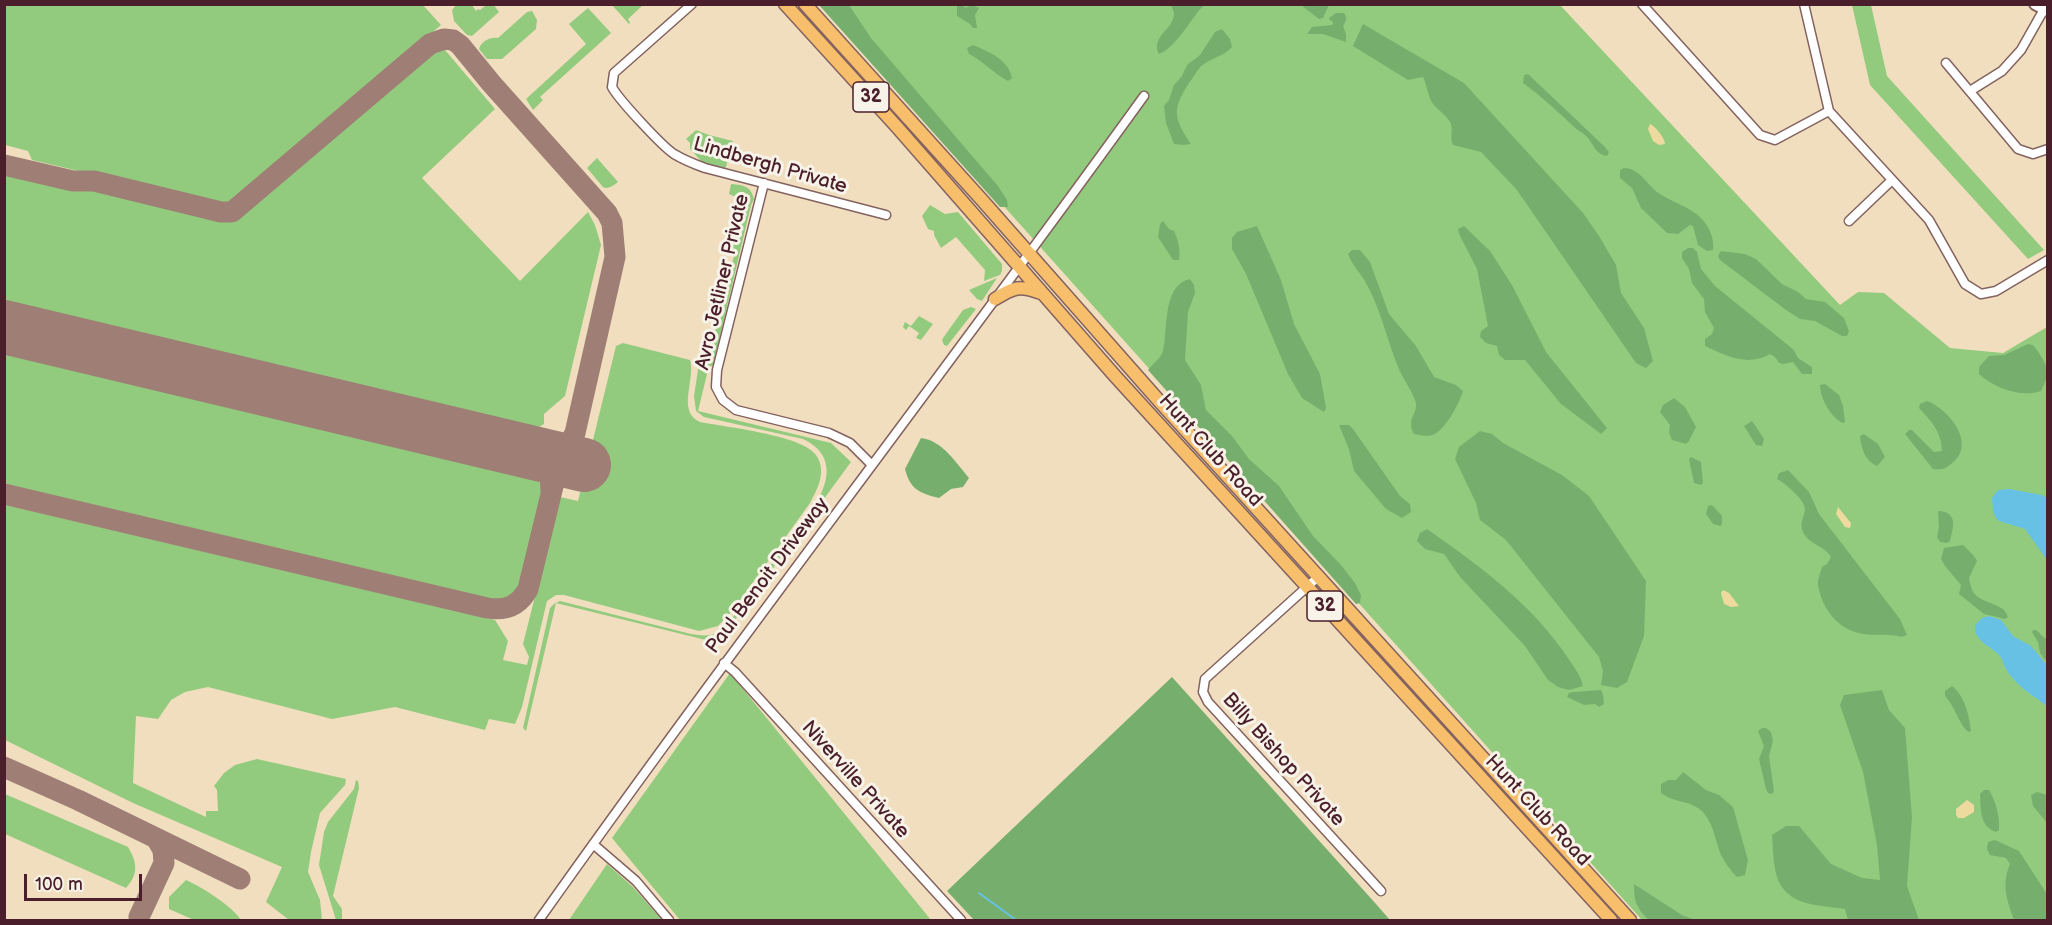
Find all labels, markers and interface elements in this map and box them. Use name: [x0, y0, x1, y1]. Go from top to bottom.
road number: 32: [853, 82, 889, 112]
street label: Lindbergh Private: [690, 133, 850, 199]
street label: Avro Jetliner Private: [691, 192, 755, 372]
street label: Hunt Club Road: [1153, 390, 1267, 512]
street label: Paul Benoit Driveway: [701, 493, 835, 659]
road number: 32: [1307, 591, 1343, 621]
street label: Billy Bishop Private: [1217, 688, 1349, 832]
street label: Niverville Private: [796, 716, 914, 844]
street label: Hunt Club Road: [1479, 750, 1595, 872]
scale bar: [27, 862, 146, 900]
text: 100 m: [35, 874, 83, 895]

